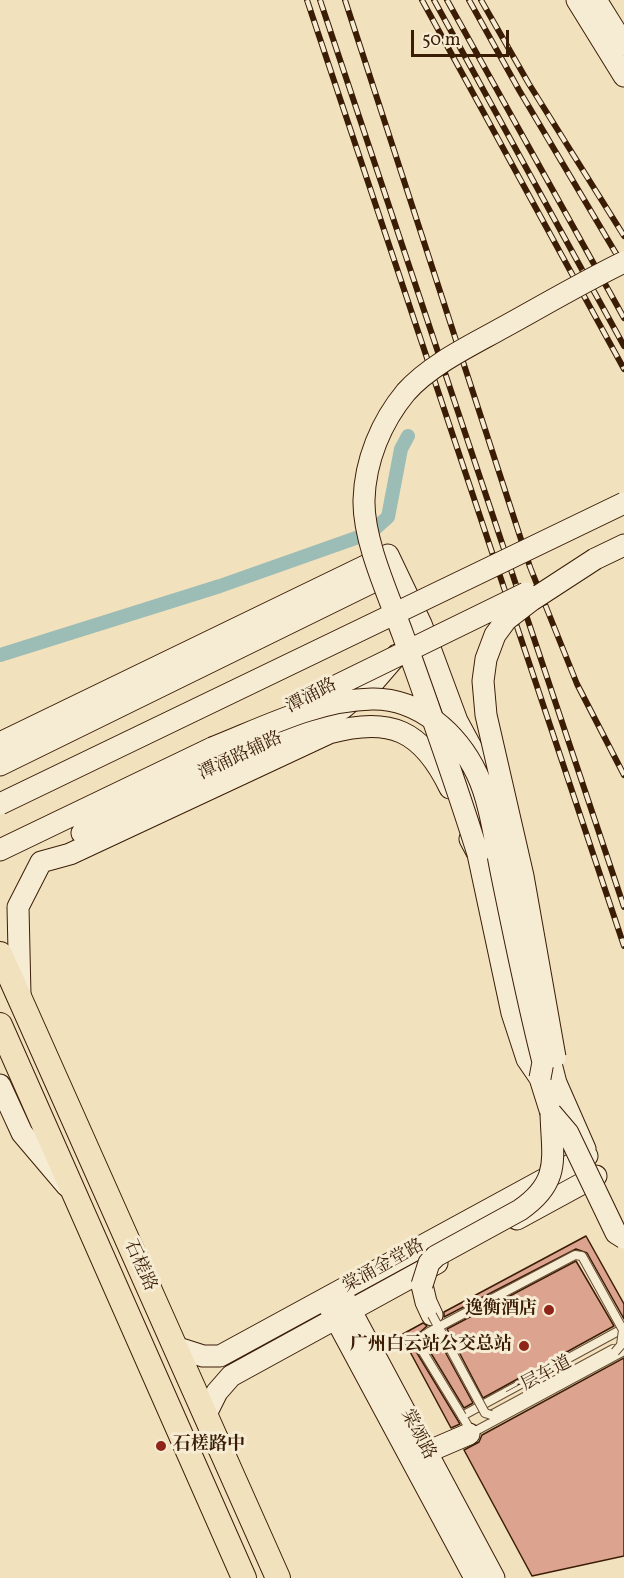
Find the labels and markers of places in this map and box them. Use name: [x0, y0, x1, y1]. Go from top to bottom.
place label: 逸衡酒店: [465, 1299, 537, 1321]
marker: 逸衡酒店: [542, 1303, 556, 1317]
place label: 广州白云站公交总站: [350, 1335, 512, 1357]
marker: 广州白云站公交总站: [517, 1339, 531, 1353]
place label: 石槎路中: [173, 1435, 245, 1457]
marker: 石槎路中: [154, 1439, 168, 1453]

